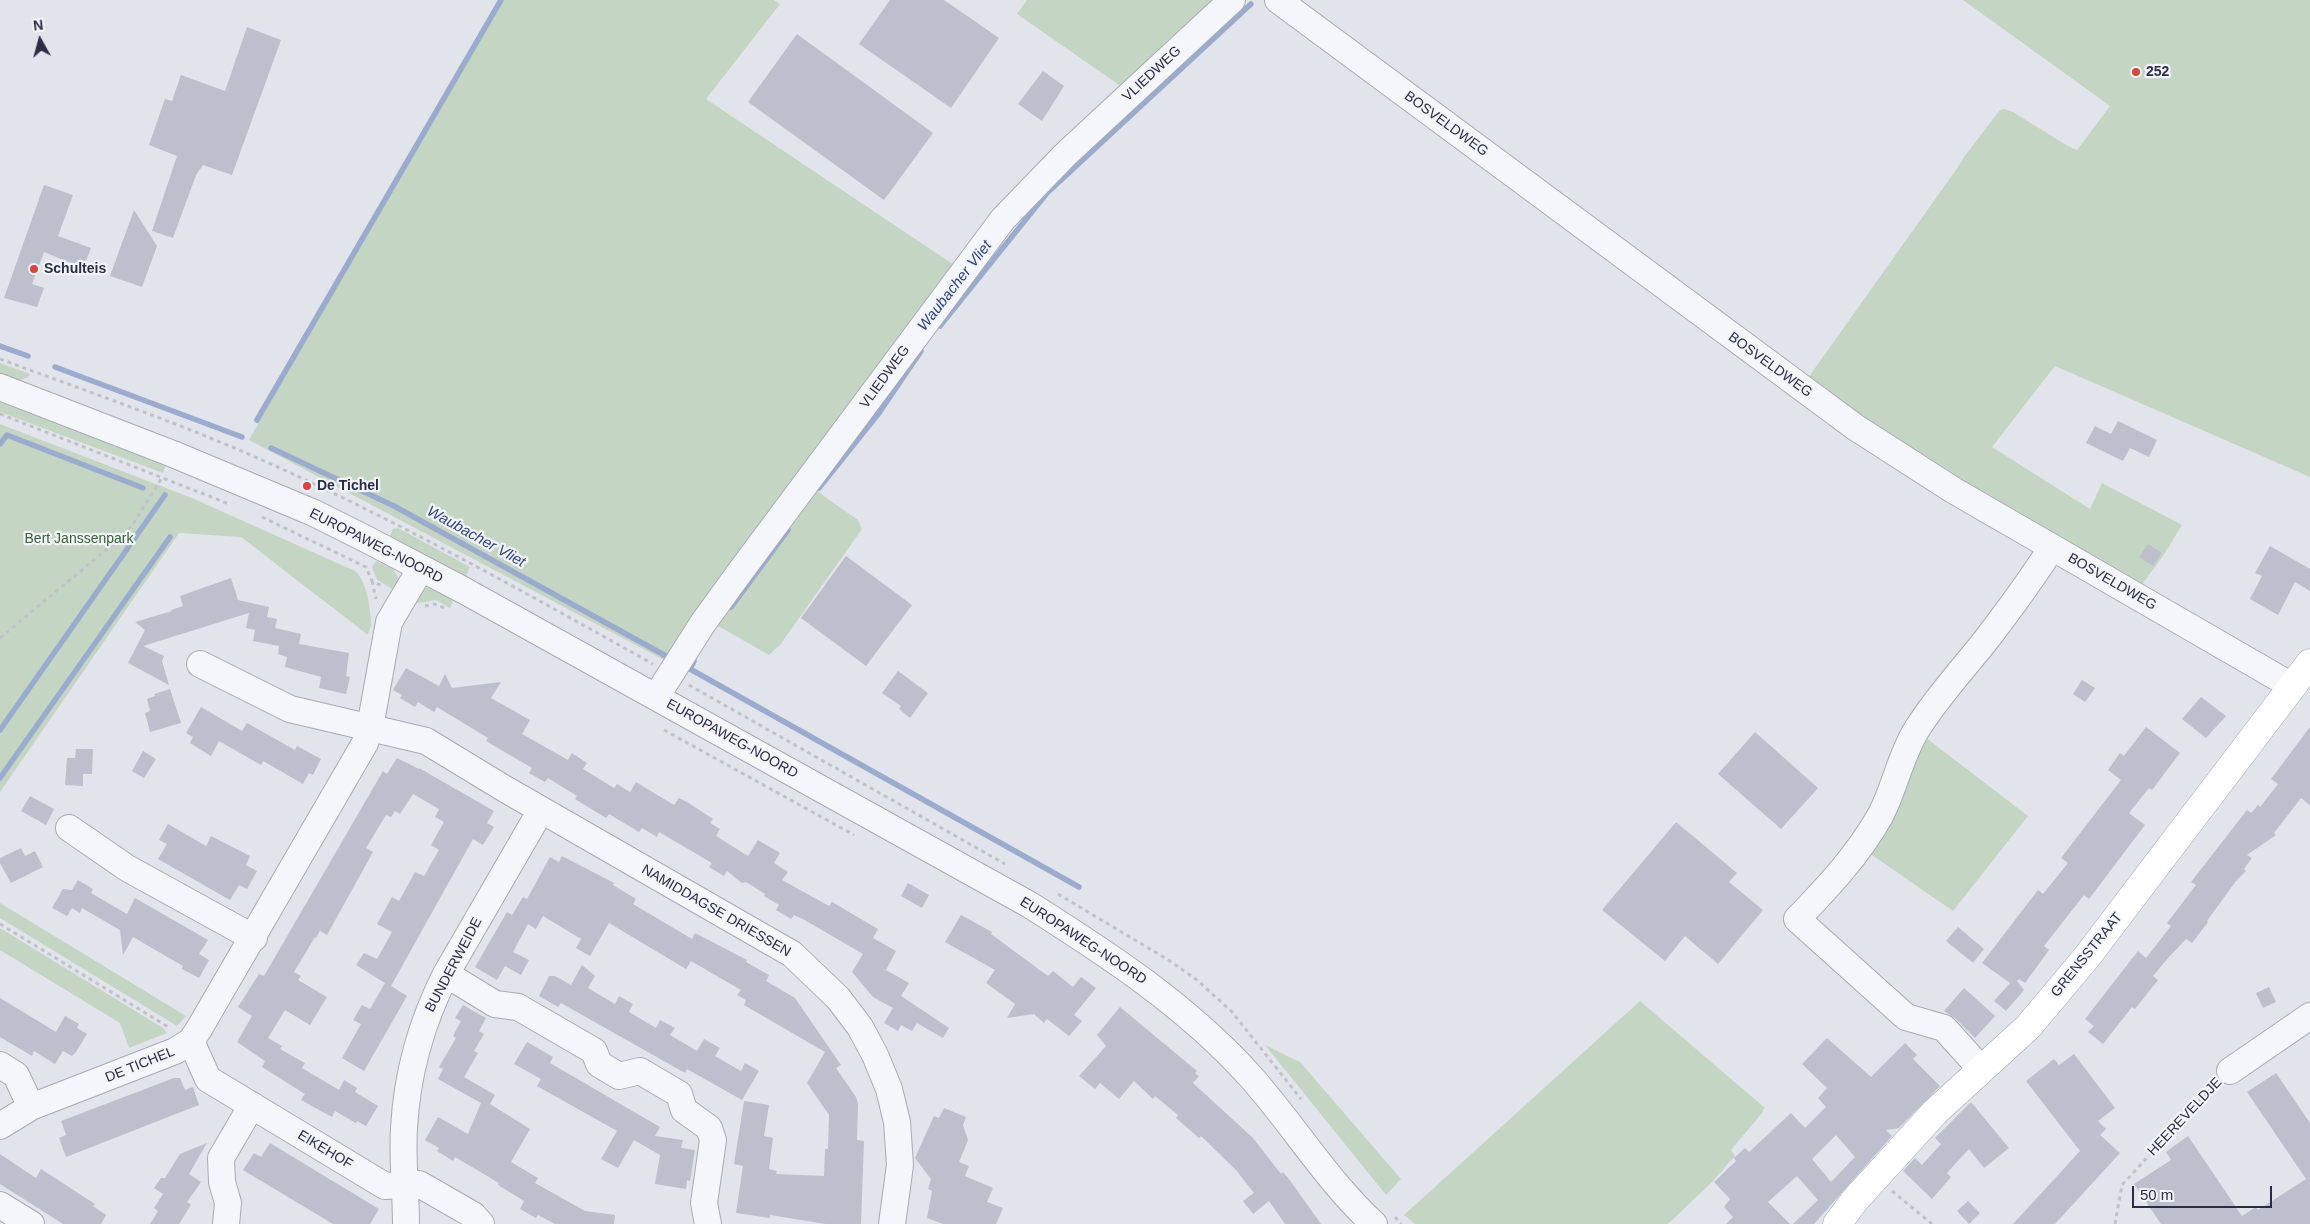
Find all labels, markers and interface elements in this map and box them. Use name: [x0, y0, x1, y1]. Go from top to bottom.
north arrow: [15, 15, 65, 65]
text: N: [32, 17, 44, 34]
street label: VLIEDWEG: [1119, 43, 1185, 105]
place label: 252: [2146, 64, 2169, 80]
marker: 252: [2130, 66, 2142, 78]
street label: BOSVELDWEG: [1401, 88, 1491, 160]
water label: Waubacher Vliet: [914, 237, 996, 335]
place label: Schulteis: [44, 261, 106, 277]
marker: Schulteis: [28, 263, 40, 275]
street label: BOSVELDWEG: [1725, 329, 1815, 401]
street label: VLIEDWEG: [856, 342, 914, 412]
place label: De Tichel: [317, 478, 379, 494]
marker: De Tichel: [301, 480, 313, 492]
water label: Waubacher Vliet: [424, 503, 528, 571]
street label: EUROPAWEG-NOORD: [306, 505, 446, 587]
park label: Bert Janssenpark: [25, 531, 133, 547]
street label: BOSVELDWEG: [2065, 550, 2159, 614]
street label: EUROPAWEG-NOORD: [663, 696, 801, 782]
street label: NAMIDDAGSE DRIESSEN: [638, 861, 794, 961]
street label: EUROPAWEG-NOORD: [1016, 894, 1150, 988]
street label: GRENSSTRAAT: [2048, 909, 2126, 1001]
street label: BUNDERWEIDE: [422, 915, 486, 1015]
street label: DE TICHEL: [103, 1044, 177, 1086]
street label: HEEREVELDJE: [2144, 1074, 2226, 1160]
street label: EIKEHOF: [294, 1127, 356, 1173]
scale bar: [2135, 1176, 2275, 1208]
text: 50 m: [2140, 1186, 2173, 1203]

